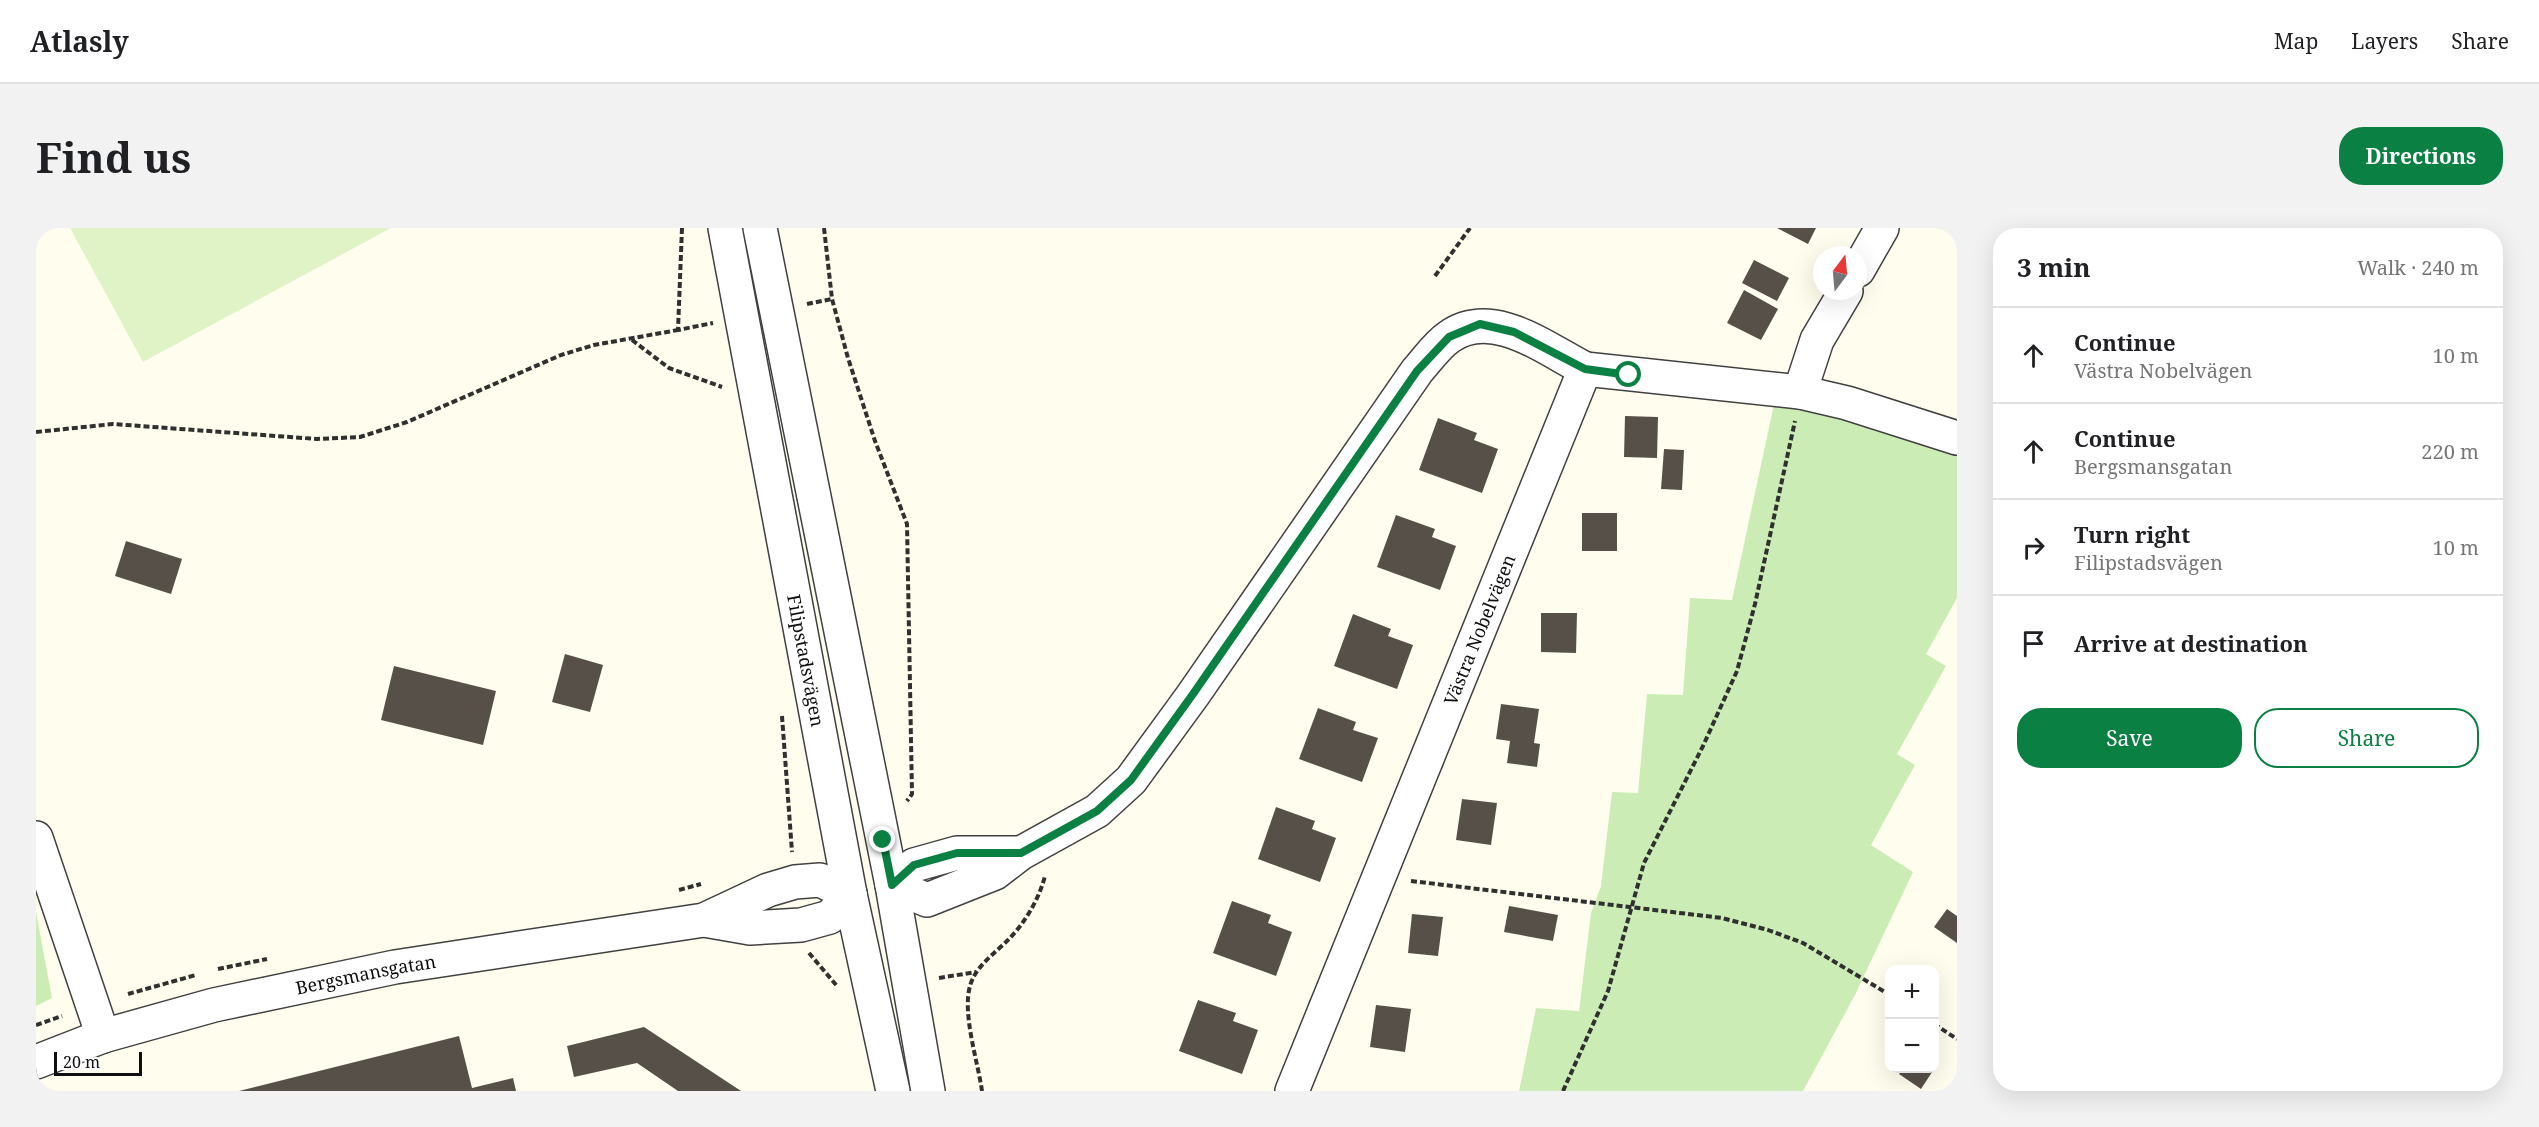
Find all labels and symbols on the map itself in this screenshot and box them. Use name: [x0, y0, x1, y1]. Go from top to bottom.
north arrow: [1813, 246, 1867, 300]
route start: [1615, 361, 1641, 387]
street label: Västra Nobelvägen: [1438, 550, 1521, 708]
street label: Filipstadsvägen: [782, 592, 830, 729]
route end: [869, 826, 895, 852]
street label: Bergsmansgatan: [293, 949, 438, 1000]
scale bar: [54, 1049, 142, 1076]

